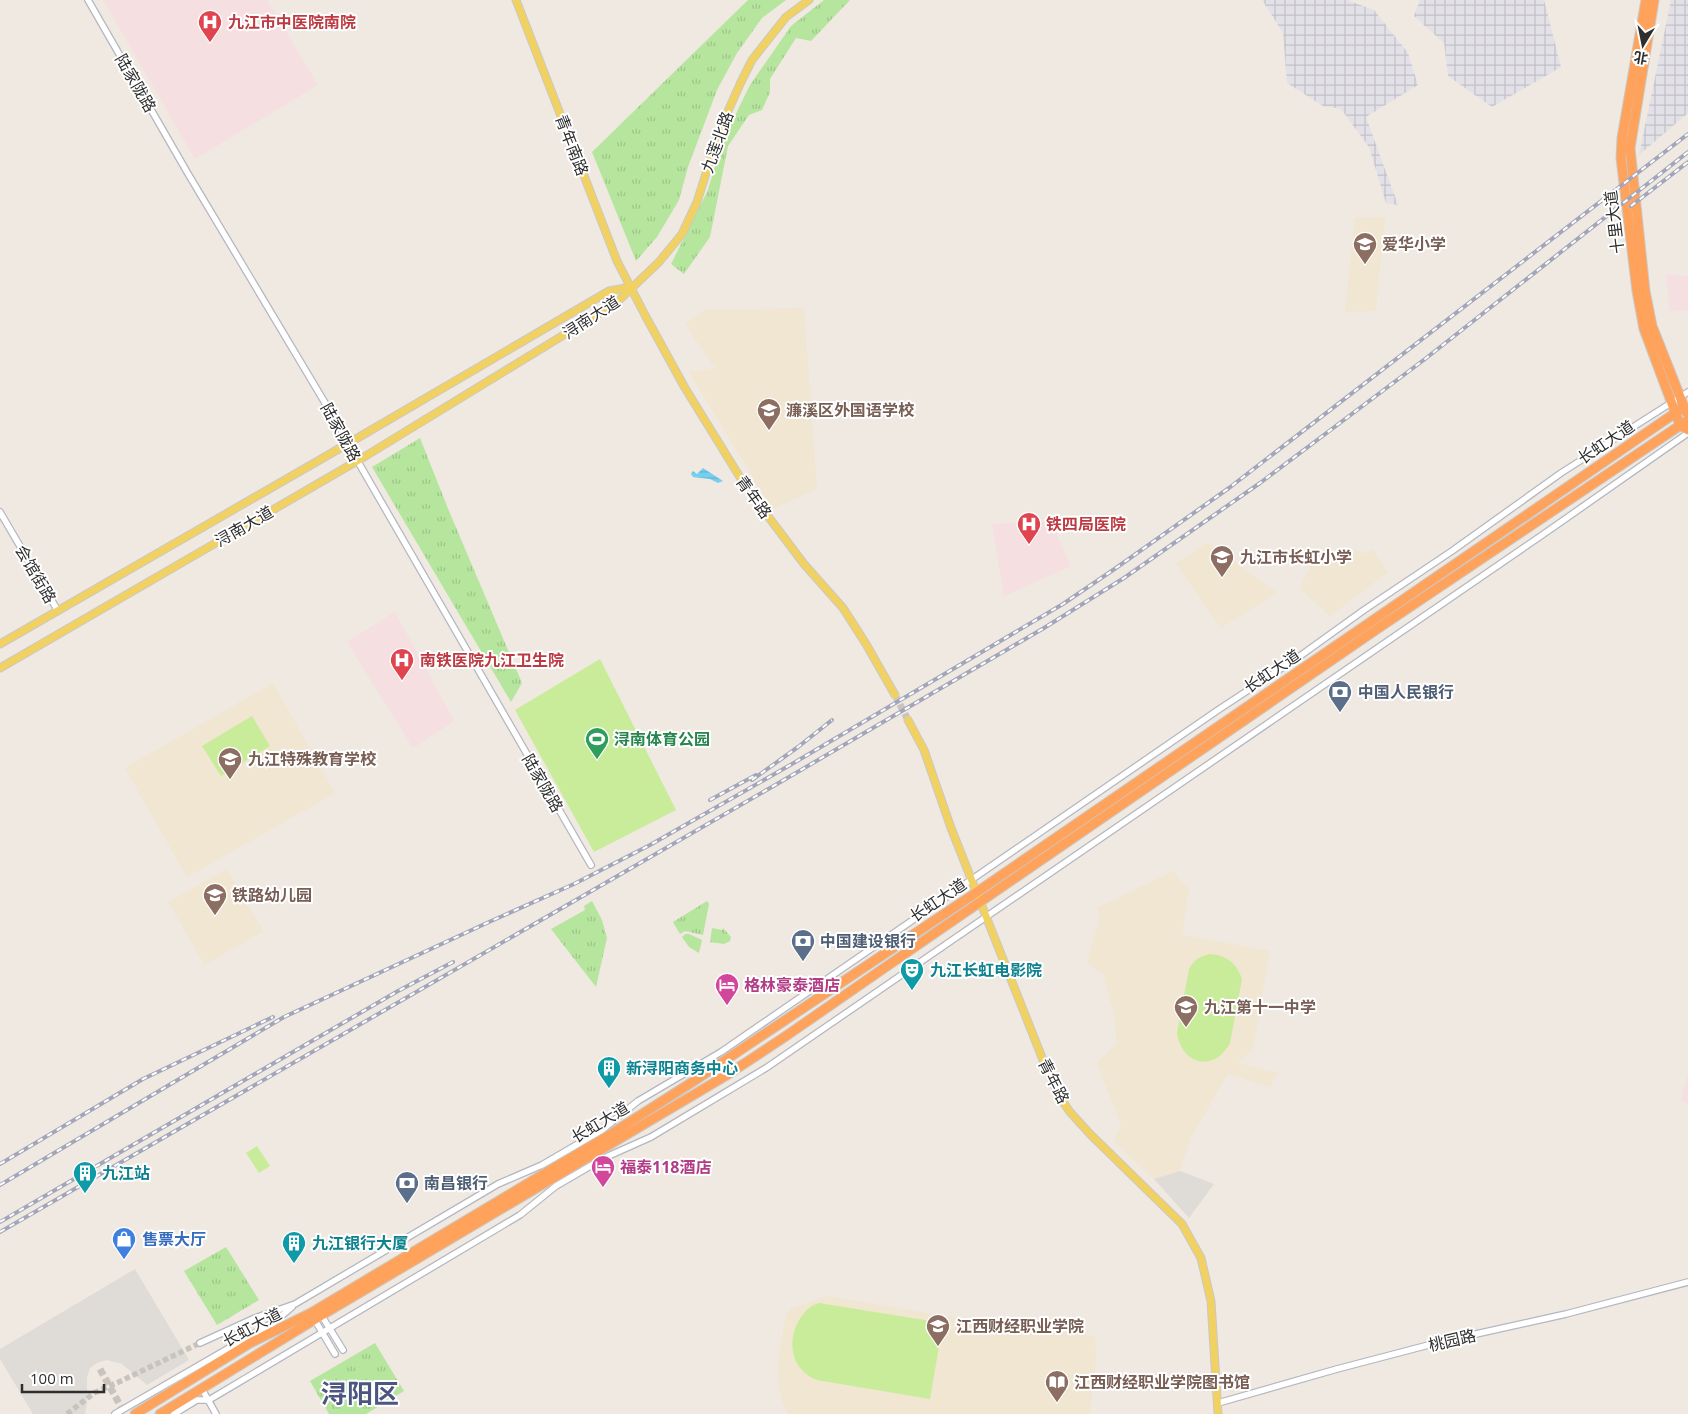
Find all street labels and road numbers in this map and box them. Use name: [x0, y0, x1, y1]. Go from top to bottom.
street label: 陆家陇路: [110, 50, 162, 116]
street label: 九莲北路: [696, 108, 738, 176]
street label: 青年南路: [550, 111, 594, 179]
street label: 十里大道: [1599, 189, 1629, 255]
street label: 浔南大道: [558, 290, 624, 344]
street label: 陆家陇路: [316, 399, 366, 465]
street label: 长虹大道: [1573, 415, 1639, 469]
street label: 青年路: [731, 471, 777, 523]
street label: 浔南大道: [211, 500, 277, 552]
street label: 会馆街路: [10, 541, 62, 607]
street label: 长虹大道: [1239, 644, 1305, 698]
street label: 陆家陇路: [517, 750, 569, 816]
street label: 长虹大道: [905, 873, 971, 927]
street label: 青年路: [1033, 1055, 1075, 1107]
street label: 长虹大道: [567, 1096, 633, 1148]
street label: 长虹大道: [219, 1302, 285, 1352]
street label: 桃园路: [1426, 1324, 1478, 1356]

